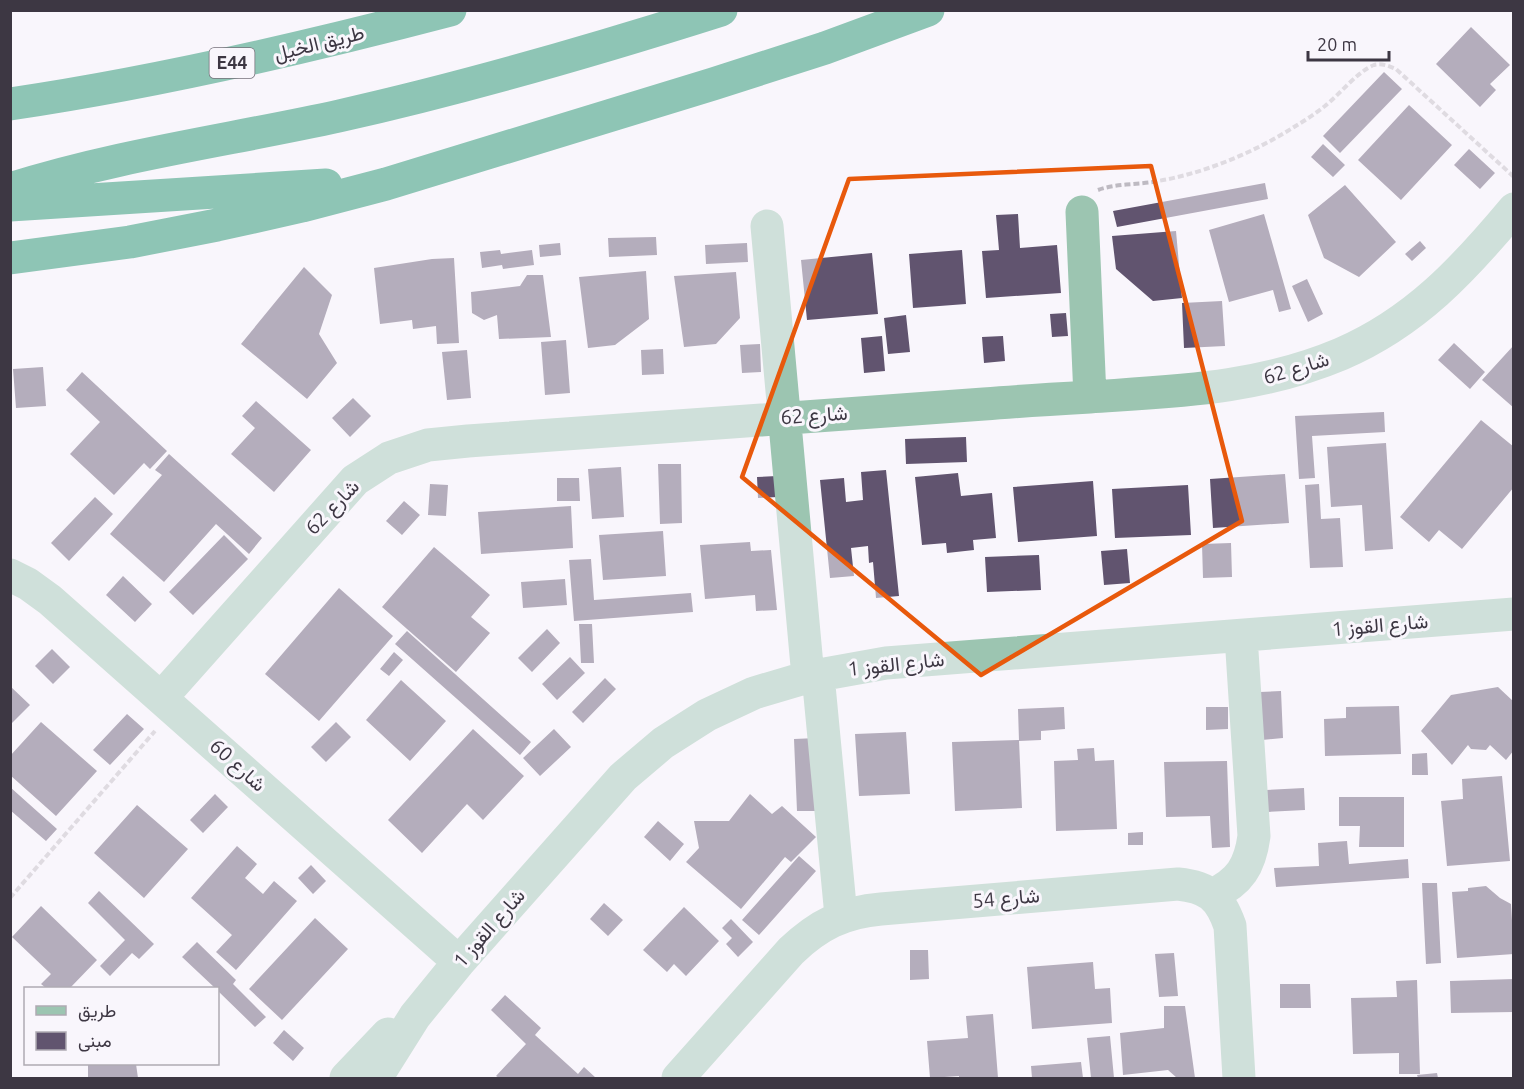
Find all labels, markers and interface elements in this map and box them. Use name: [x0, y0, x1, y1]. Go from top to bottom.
street label: طريق الخيل: [271, 20, 367, 67]
scale bar: [1308, 24, 1389, 62]
text: 20 m: [1317, 34, 1357, 54]
road number: E44: [210, 48, 254, 78]
street label: شارع 62: [1260, 347, 1332, 391]
street label: شارع 62: [780, 401, 849, 431]
street label: شارع 62: [300, 474, 365, 541]
street label: شارع القوز 1: [1331, 609, 1429, 643]
street label: شارع القوز 1: [847, 647, 946, 683]
street label: شارع 60: [204, 734, 271, 798]
street label: شارع 54: [971, 883, 1041, 915]
street label: شارع القوز 1: [448, 884, 531, 974]
legend: [24, 987, 219, 1065]
text: طريق: [78, 1000, 116, 1022]
text: مبنى: [78, 1030, 112, 1052]

